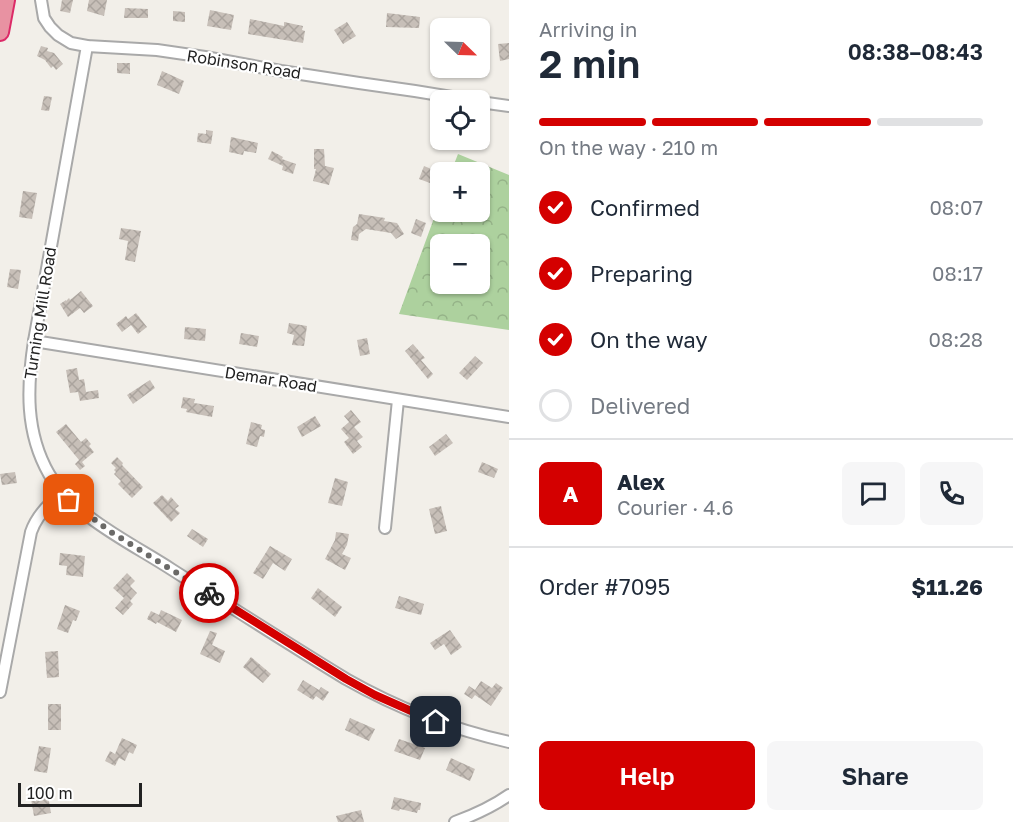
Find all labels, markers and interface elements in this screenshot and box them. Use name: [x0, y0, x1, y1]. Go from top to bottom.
text: Arriving in: [539, 17, 637, 41]
north arrow: [430, 18, 490, 78]
map controls: [430, 18, 490, 294]
text: 08:38–08:43: [848, 38, 983, 65]
text: 2 min: [539, 40, 640, 87]
street label: Robinson Road: [185, 45, 303, 83]
button: locate: [430, 90, 490, 150]
text: On the way · 210 m: [539, 135, 718, 159]
button: +: [430, 162, 490, 222]
icon: check: [539, 191, 572, 224]
text: Confirmed: [590, 194, 700, 221]
text: 08:07: [929, 195, 983, 219]
button: −: [430, 234, 490, 294]
street label: Turning Mill Road: [20, 245, 60, 381]
icon: check: [539, 257, 572, 290]
text: Preparing: [590, 260, 693, 287]
text: 08:17: [932, 261, 983, 285]
icon: check: [539, 323, 572, 356]
text: On the way: [590, 326, 708, 353]
text: 08:28: [929, 327, 983, 351]
street label: Demar Road: [223, 362, 319, 396]
text: Delivered: [590, 392, 690, 419]
button: chat: [842, 462, 905, 525]
button: phone: [920, 462, 983, 525]
text: Alex: [617, 468, 665, 495]
pin: [43, 474, 94, 525]
text: A: [563, 480, 578, 507]
icon: bag: [52, 483, 85, 516]
text: Courier · 4.6: [617, 495, 734, 519]
courier: [179, 563, 239, 623]
text: Order #7095: [539, 573, 670, 600]
text: $11.26: [911, 573, 983, 600]
icon: bike: [193, 577, 226, 610]
pin: [410, 696, 461, 747]
icon: home: [419, 705, 452, 738]
button: Help: [539, 741, 755, 810]
button: Share: [767, 741, 983, 810]
scale bar: [18, 780, 142, 808]
text: 100 m: [27, 783, 73, 803]

